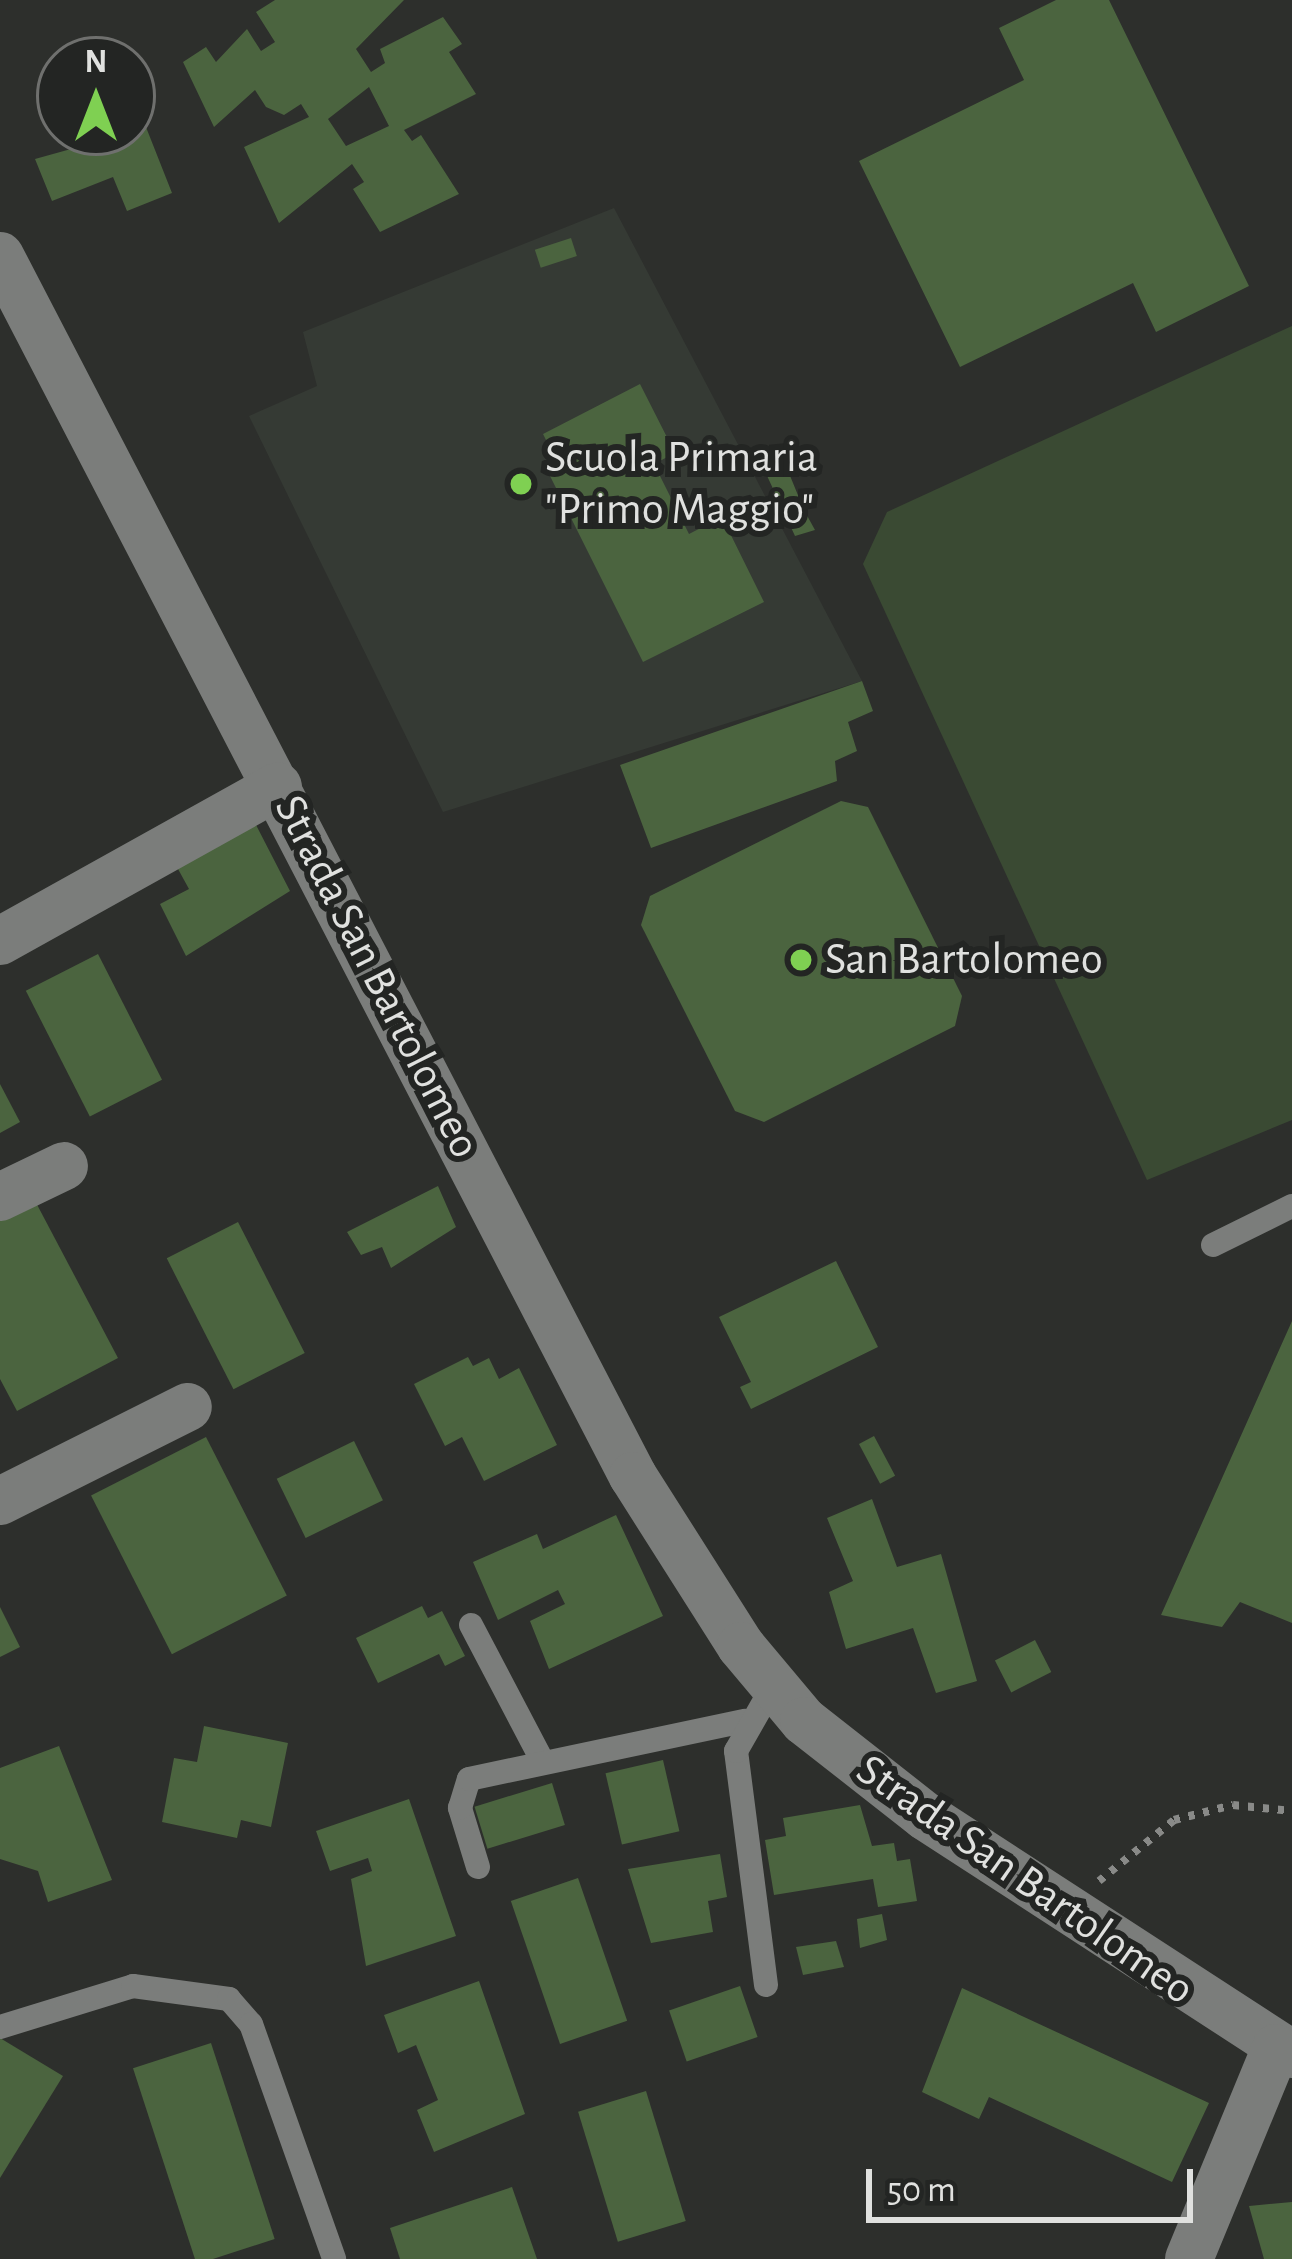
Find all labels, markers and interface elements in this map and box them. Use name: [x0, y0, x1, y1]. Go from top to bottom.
north arrow: [36, 36, 156, 156]
text: N: [85, 46, 107, 79]
place label: Scuola Primaria "Primo Maggio": [545, 431, 818, 537]
marker: Scuola Primaria "Primo Maggio": [508, 471, 534, 497]
street label: Strada San Bartolomeo: [262, 787, 492, 1167]
place label: San Bartolomeo: [825, 933, 1103, 987]
marker: San Bartolomeo: [788, 947, 814, 973]
street label: Strada San Bartolomeo: [846, 1743, 1204, 2017]
scale bar: [872, 2145, 1199, 2219]
text: 50 m: [887, 2172, 956, 2208]

